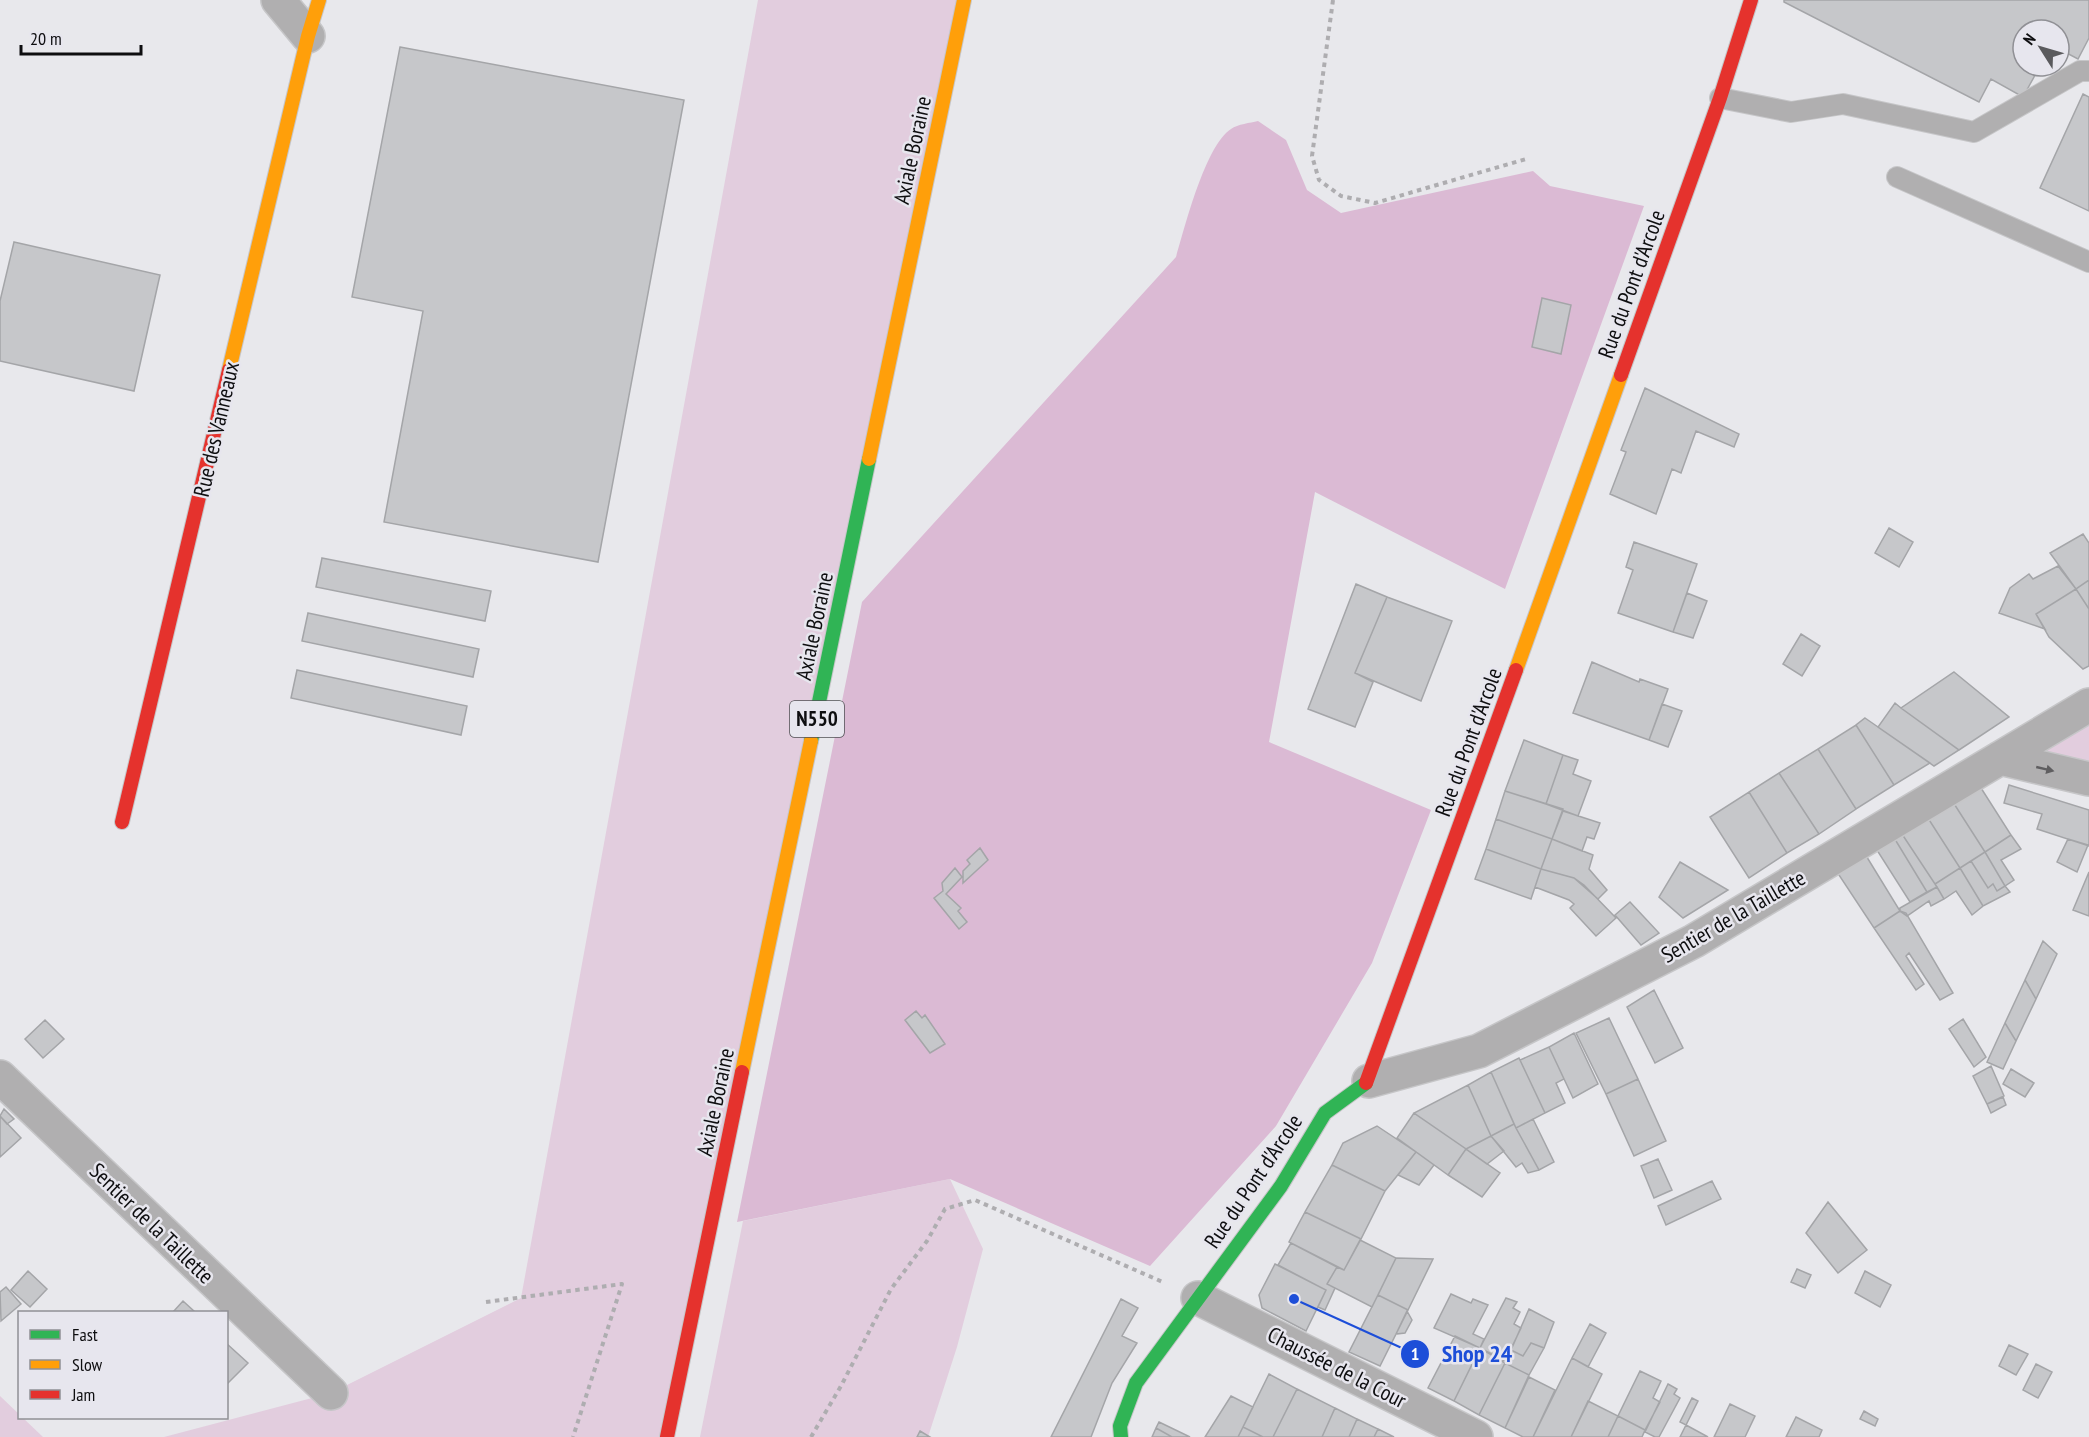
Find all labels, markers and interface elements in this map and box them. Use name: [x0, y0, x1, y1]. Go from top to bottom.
scale bar: [21, 18, 141, 56]
north arrow: [2011, 18, 2071, 78]
text: 20 m: [30, 27, 62, 50]
text: N: [2018, 30, 2040, 48]
street label: Axiale Boraine: [887, 94, 937, 206]
street label: Rue du Pont d'Arcole: [1591, 206, 1671, 362]
street label: Rue des Vanneaux: [187, 359, 245, 499]
street label: Axiale Boraine: [789, 570, 839, 682]
street label: Rue du Pont d'Arcole: [1428, 664, 1508, 820]
road number: N550: [790, 701, 844, 737]
one-way arrow: [2035, 764, 2054, 774]
street label: Sentier de la Taillette: [1656, 863, 1810, 969]
street label: Axiale Boraine: [690, 1046, 740, 1158]
street label: Rue du Pont d'Arcole: [1198, 1109, 1308, 1253]
street label: Sentier de la Taillette: [84, 1157, 220, 1289]
legend: [18, 1311, 228, 1419]
street label: Chaussée de la Cour: [1263, 1320, 1411, 1414]
text: Fast: [72, 1323, 98, 1346]
callout: Shop 24: [1400, 1333, 1524, 1375]
text: Shop 24: [1442, 1338, 1513, 1369]
text: 1: [1411, 1342, 1419, 1365]
text: Slow: [72, 1353, 103, 1376]
text: Jam: [71, 1383, 95, 1406]

